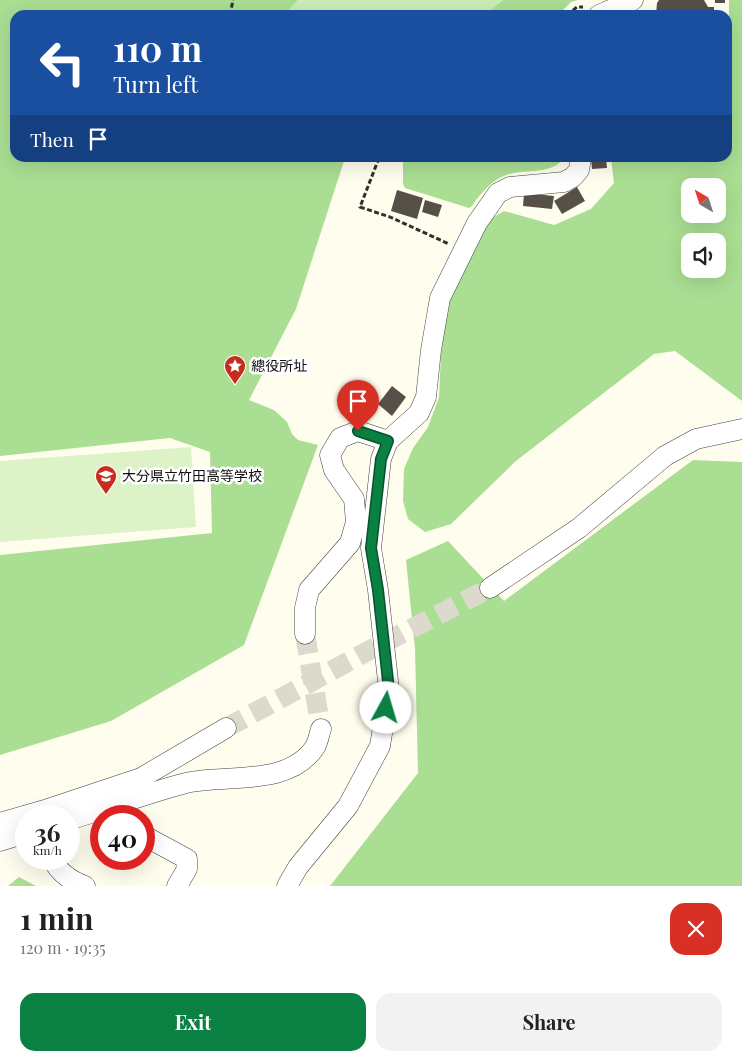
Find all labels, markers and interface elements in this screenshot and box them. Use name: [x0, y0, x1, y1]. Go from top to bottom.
text: 110 m: [113, 24, 202, 71]
icon: left: [30, 30, 95, 95]
text: Turn left: [113, 69, 198, 99]
icon: arrive: [84, 125, 112, 153]
text: Then: [30, 126, 74, 152]
north arrow: [681, 178, 726, 222]
map controls: [681, 178, 726, 278]
button: sound: [681, 233, 726, 278]
place icon: 總役所址: [223, 354, 247, 385]
place label: 總役所址: [251, 356, 307, 375]
pin: [337, 380, 379, 431]
icon: arrive: [344, 387, 372, 415]
school or university icon: 大分県立竹田高等学校: [94, 464, 118, 495]
place label: 大分県立竹田高等学校: [122, 466, 262, 485]
position arrow: [359, 681, 411, 733]
speed limit sign: 40: [90, 805, 155, 870]
text: 36: [34, 815, 61, 848]
text: km/h: [33, 842, 62, 858]
text: 1 min: [20, 898, 94, 938]
button: close: [670, 903, 722, 955]
text: 120 m · 19:35: [20, 937, 106, 958]
button: Exit: [20, 993, 366, 1051]
button: Share: [376, 993, 722, 1051]

